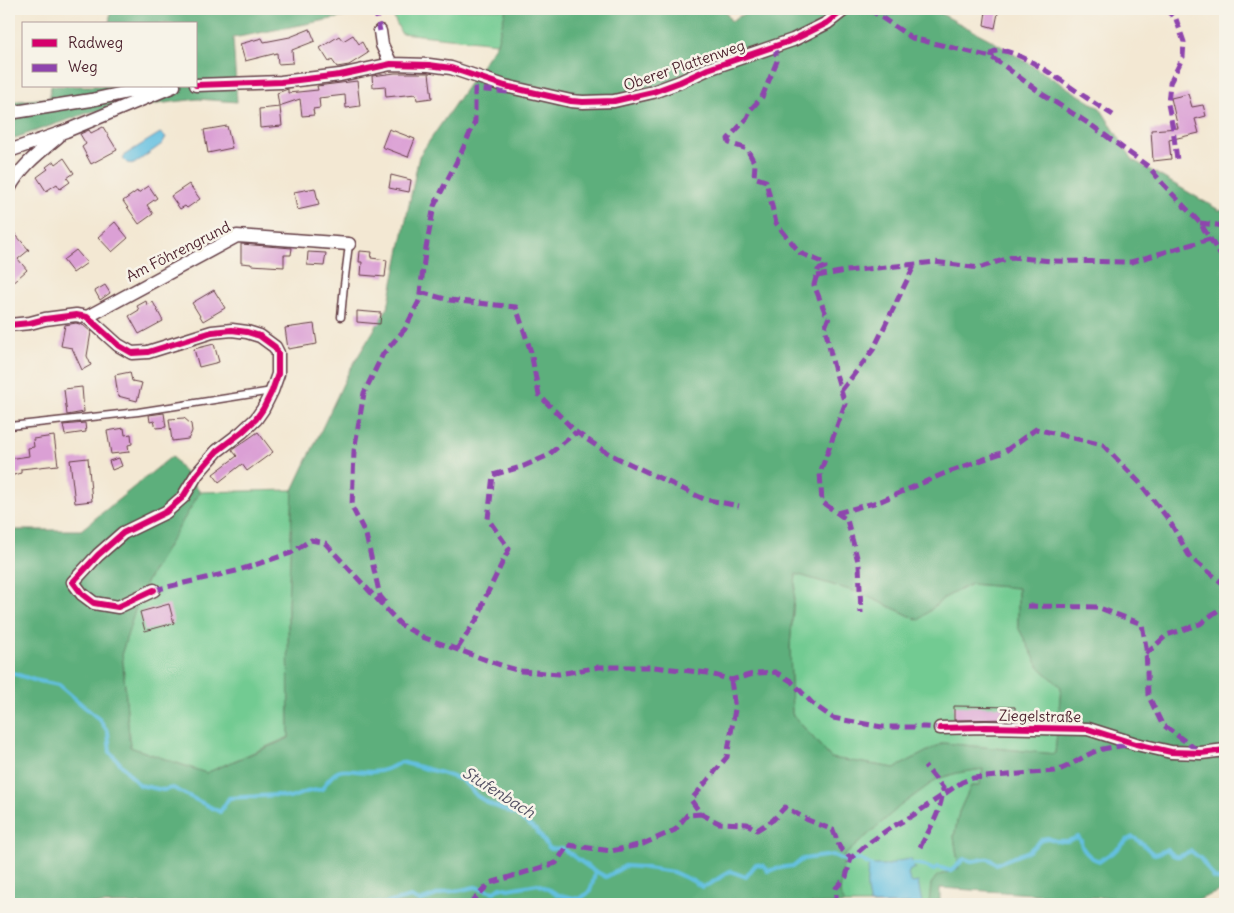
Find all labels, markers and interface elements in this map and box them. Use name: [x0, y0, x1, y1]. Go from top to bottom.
legend: [22, 22, 198, 88]
text: Radweg: [68, 33, 123, 52]
street label: Oberer Plattenweg: [621, 35, 747, 95]
text: Weg: [68, 57, 98, 76]
street label: Am Föhrengrund: [123, 216, 233, 285]
street label: Ziegelstraße: [999, 706, 1081, 726]
water label: Stufenbach: [459, 762, 539, 822]

